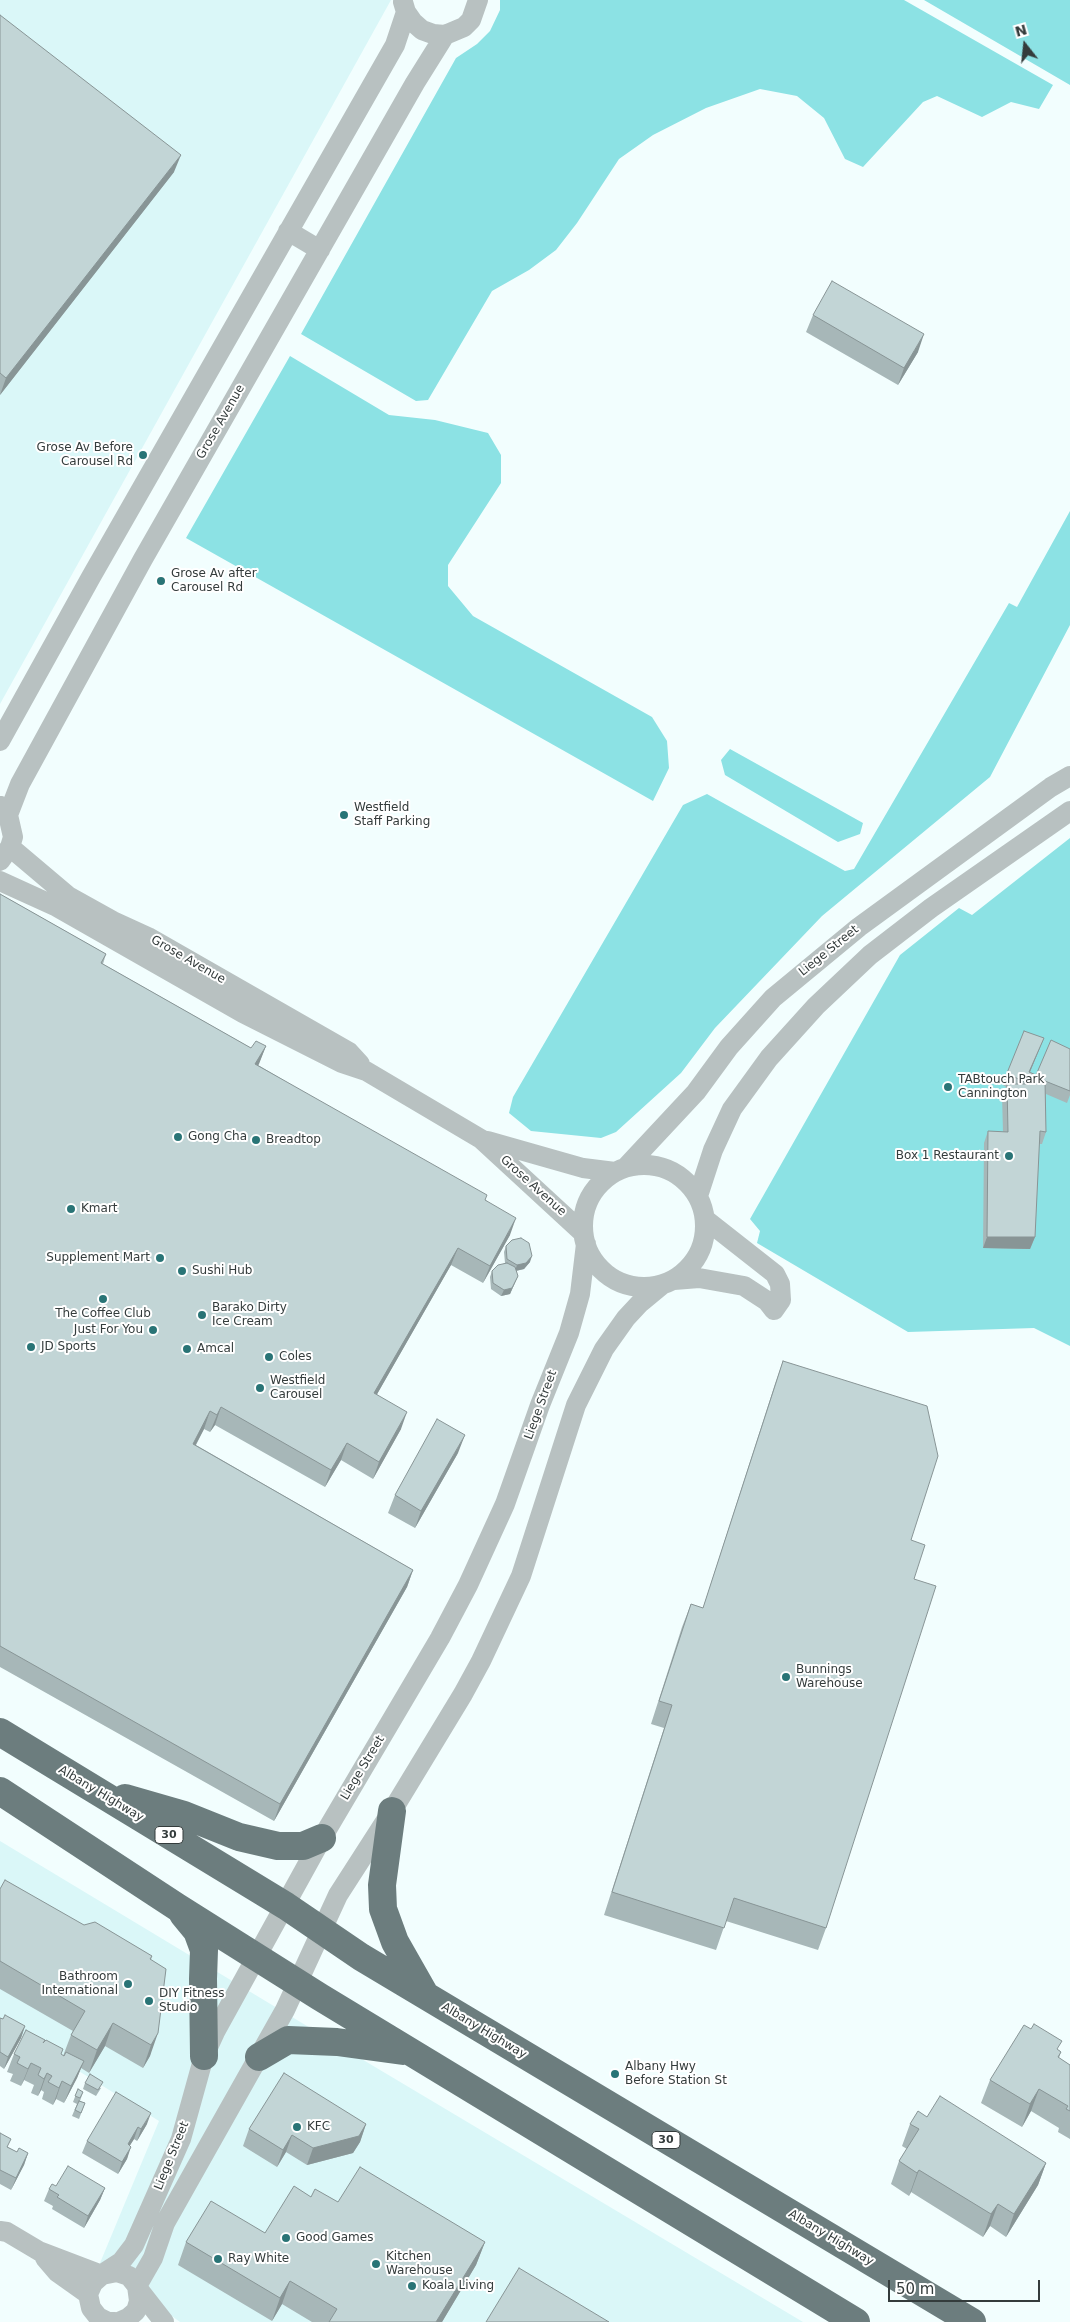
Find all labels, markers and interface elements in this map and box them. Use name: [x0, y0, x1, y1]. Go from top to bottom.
north arrow: [1000, 20, 1050, 70]
text: N: [1013, 21, 1029, 40]
street label: Grose Avenue: [194, 382, 248, 462]
place label: Grose Av Before Carousel Rd: [37, 441, 133, 469]
marker: Grose Av Before Carousel Rd: [137, 449, 149, 461]
place label: Grose Av after Carousel Rd: [171, 567, 257, 595]
marker: Grose Av after Carousel Rd: [155, 575, 167, 587]
place label: Westfield Staff Parking: [354, 801, 430, 829]
marker: Westfield Staff Parking: [338, 809, 350, 821]
street label: Liege Street: [796, 923, 862, 979]
street label: Grose Avenue: [148, 933, 228, 987]
place label: TABtouch Park Cannington: [958, 1073, 1044, 1101]
marker: TABtouch Park Cannington: [942, 1081, 954, 1093]
place label: Gong Cha: [188, 1130, 247, 1144]
marker: Gong Cha: [172, 1131, 184, 1143]
place label: Breadtop: [266, 1133, 321, 1147]
marker: Breadtop: [250, 1134, 262, 1146]
place label: Box 1 Restaurant: [896, 1149, 999, 1163]
marker: Box 1 Restaurant: [1003, 1150, 1015, 1162]
street label: Grose Avenue: [497, 1153, 569, 1219]
place label: Kmart: [81, 1202, 118, 1216]
marker: Kmart: [65, 1203, 77, 1215]
place label: Supplement Mart: [46, 1251, 150, 1265]
marker: Supplement Mart: [154, 1252, 166, 1264]
place label: Sushi Hub: [192, 1264, 252, 1278]
marker: Sushi Hub: [176, 1265, 188, 1277]
marker: The Coffee Club: [97, 1293, 109, 1305]
place label: Barako Dirty Ice Cream: [212, 1301, 287, 1329]
place label: The Coffee Club: [55, 1307, 151, 1321]
marker: Barako Dirty Ice Cream: [196, 1309, 208, 1321]
place label: Just For You: [74, 1323, 143, 1337]
marker: Just For You: [147, 1324, 159, 1336]
place label: JD Sports: [41, 1340, 96, 1354]
marker: JD Sports: [25, 1341, 37, 1353]
place label: Amcal: [197, 1342, 234, 1356]
marker: Amcal: [181, 1343, 193, 1355]
place label: Coles: [279, 1350, 312, 1364]
marker: Coles: [263, 1351, 275, 1363]
street label: Liege Street: [522, 1368, 560, 1442]
place label: Westfield Carousel: [270, 1374, 325, 1402]
marker: Westfield Carousel: [254, 1382, 266, 1394]
place label: Bunnings Warehouse: [796, 1663, 863, 1691]
marker: Bunnings Warehouse: [780, 1671, 792, 1683]
street label: Liege Street: [338, 1733, 388, 1803]
street label: Albany Highway: [56, 1763, 146, 1825]
road number: 30: [155, 1826, 183, 1844]
place label: Bathroom International: [41, 1970, 118, 1998]
marker: Bathroom International: [122, 1978, 134, 1990]
place label: DIY Fitness Studio: [159, 1987, 224, 2015]
marker: DIY Fitness Studio: [143, 1995, 155, 2007]
street label: Albany Highway: [439, 2000, 529, 2062]
place label: Albany Hwy Before Station St: [625, 2060, 727, 2088]
marker: Albany Hwy Before Station St: [609, 2068, 621, 2080]
street label: Liege Street: [152, 2120, 192, 2192]
place label: KFC: [307, 2120, 330, 2134]
marker: KFC: [291, 2121, 303, 2133]
road number: 30: [652, 2132, 680, 2148]
street label: Albany Highway: [786, 2207, 876, 2269]
place label: Good Games: [296, 2231, 373, 2245]
marker: Good Games: [280, 2232, 292, 2244]
place label: Kitchen Warehouse: [386, 2250, 453, 2278]
place label: Ray White: [228, 2252, 289, 2266]
marker: Ray White: [212, 2253, 224, 2265]
marker: Kitchen Warehouse: [370, 2258, 382, 2270]
scale bar: [890, 2270, 1042, 2302]
place label: Koala Living: [422, 2279, 494, 2293]
marker: Koala Living: [406, 2280, 418, 2292]
text: 50 m: [896, 2280, 934, 2298]

